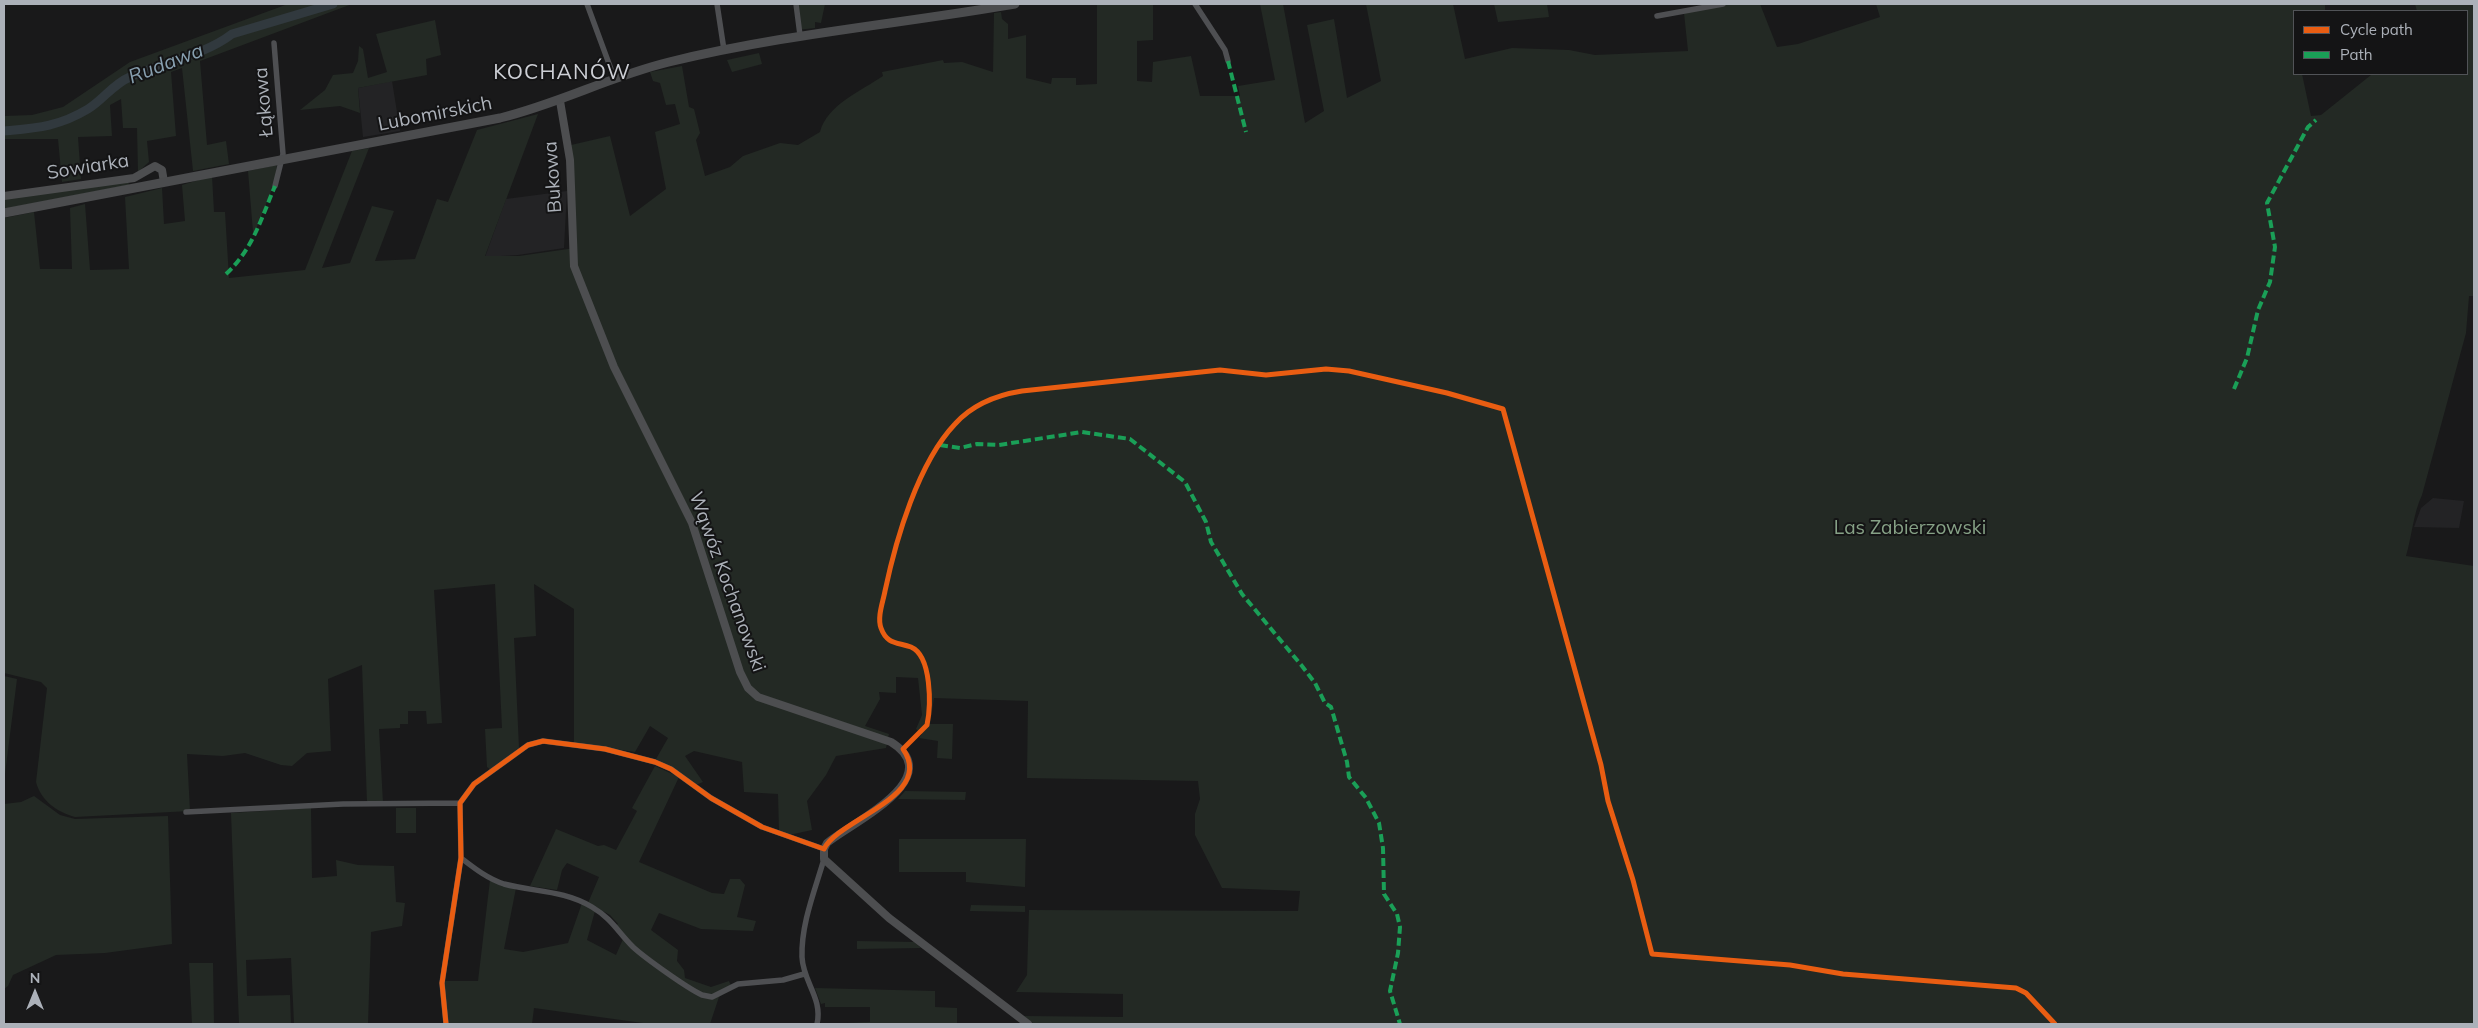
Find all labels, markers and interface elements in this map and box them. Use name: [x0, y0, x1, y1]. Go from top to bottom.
legend: [2293, 10, 2468, 75]
text: Cycle path: [2340, 20, 2413, 39]
water label: Rudawa: [125, 39, 207, 89]
text: Path: [2340, 45, 2372, 64]
district label: KOCHANÓW: [492, 60, 632, 86]
street label: Łąkowa: [250, 66, 278, 138]
street label: Lubomirskich: [376, 92, 494, 136]
street label: Bukowa: [539, 140, 567, 214]
street label: Sowiarka: [45, 149, 131, 185]
street label: Wąwóz Kochanowski: [684, 489, 770, 675]
park label: Las Zabierzowski: [1834, 517, 1986, 539]
north arrow: [10, 968, 60, 1018]
text: N: [30, 969, 40, 987]

